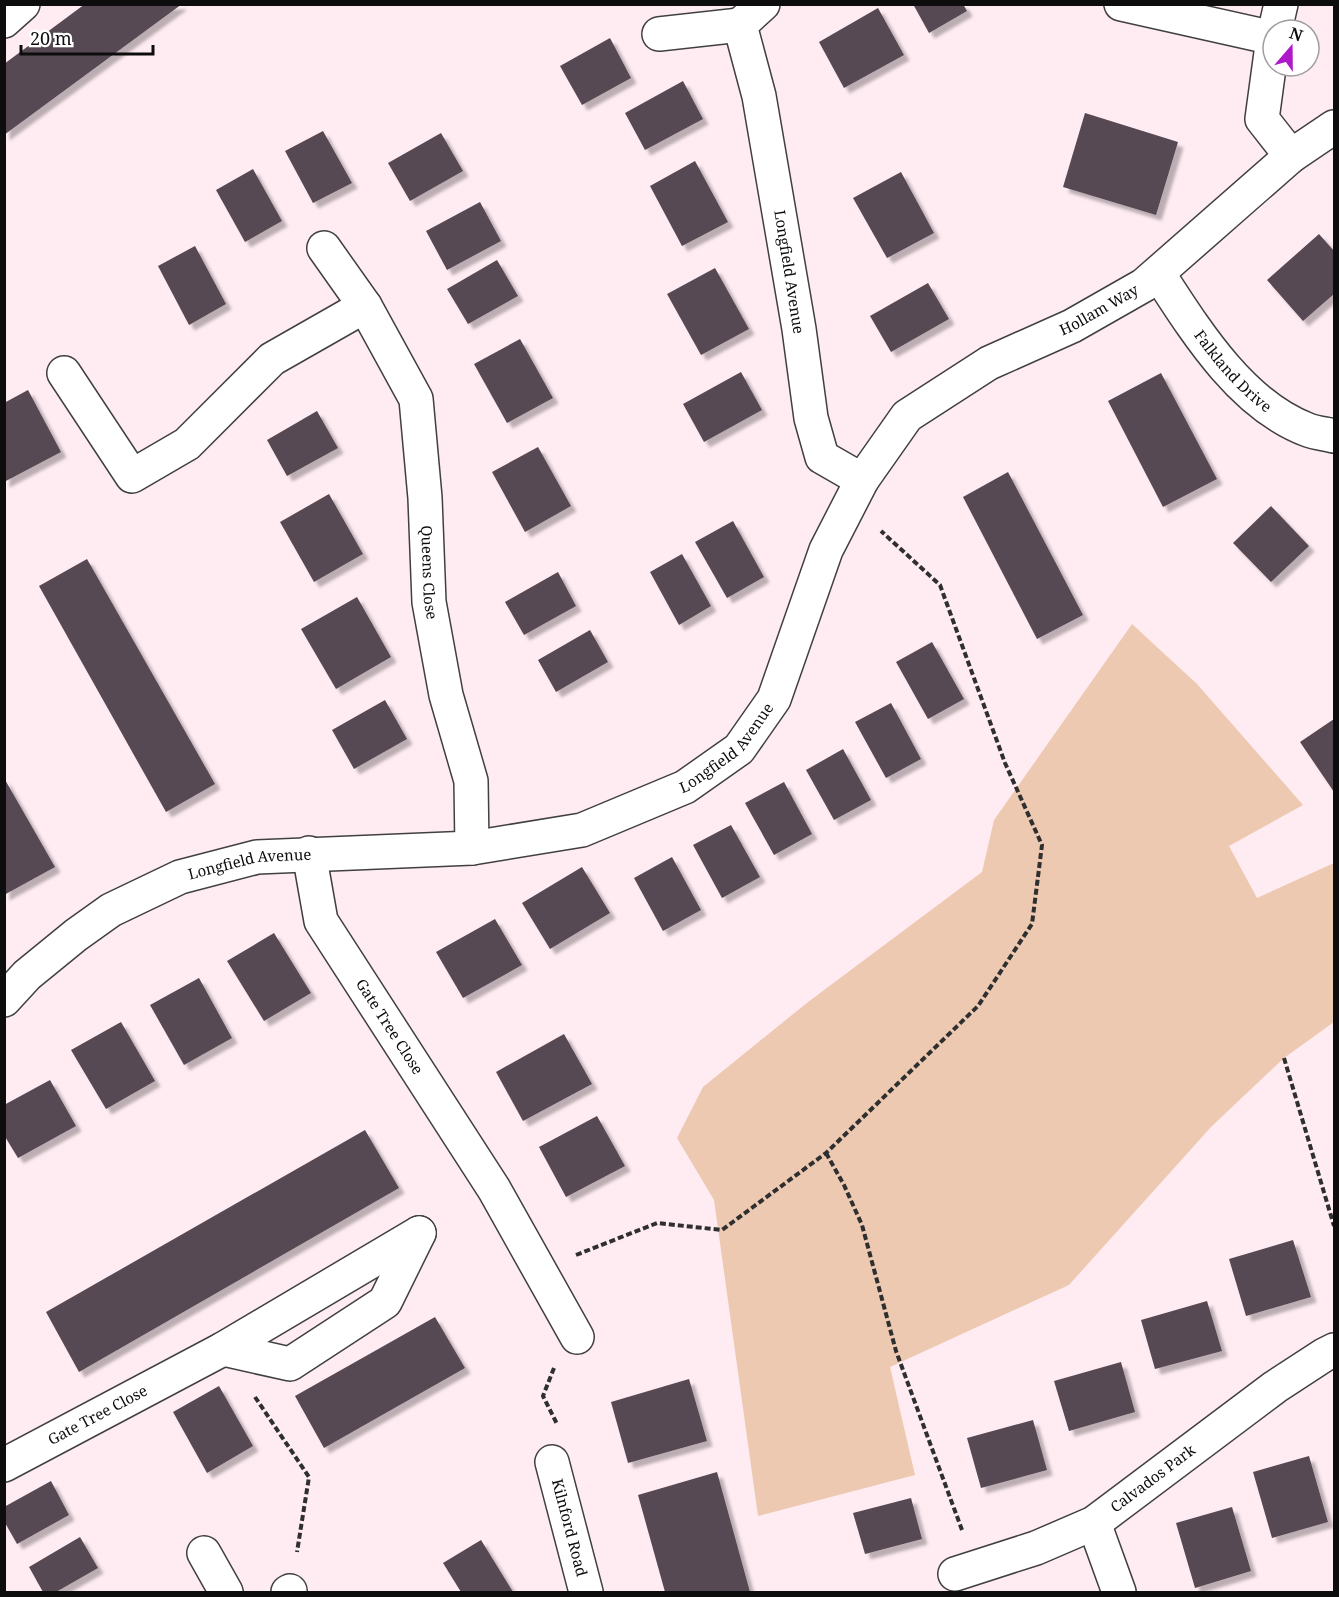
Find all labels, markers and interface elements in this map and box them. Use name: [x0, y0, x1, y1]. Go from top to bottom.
scale bar: [21, 18, 153, 56]
north arrow: [1261, 18, 1321, 78]
text: N: [1286, 21, 1306, 47]
text: 20 m: [30, 26, 72, 50]
street label: Longfield Avenue: [770, 209, 810, 335]
street label: Hollam Way: [1056, 279, 1142, 339]
street label: Falkland Drive: [1190, 326, 1276, 416]
street label: Queens Close: [417, 525, 443, 621]
street label: Longfield Avenue: [676, 698, 777, 797]
street label: Longfield Avenue: [186, 844, 312, 884]
street label: Gate Tree Close: [352, 975, 428, 1078]
street label: Gate Tree Close: [44, 1380, 150, 1449]
street label: Calvados Park: [1106, 1439, 1199, 1516]
street label: Kilnford Road: [548, 1477, 593, 1579]

